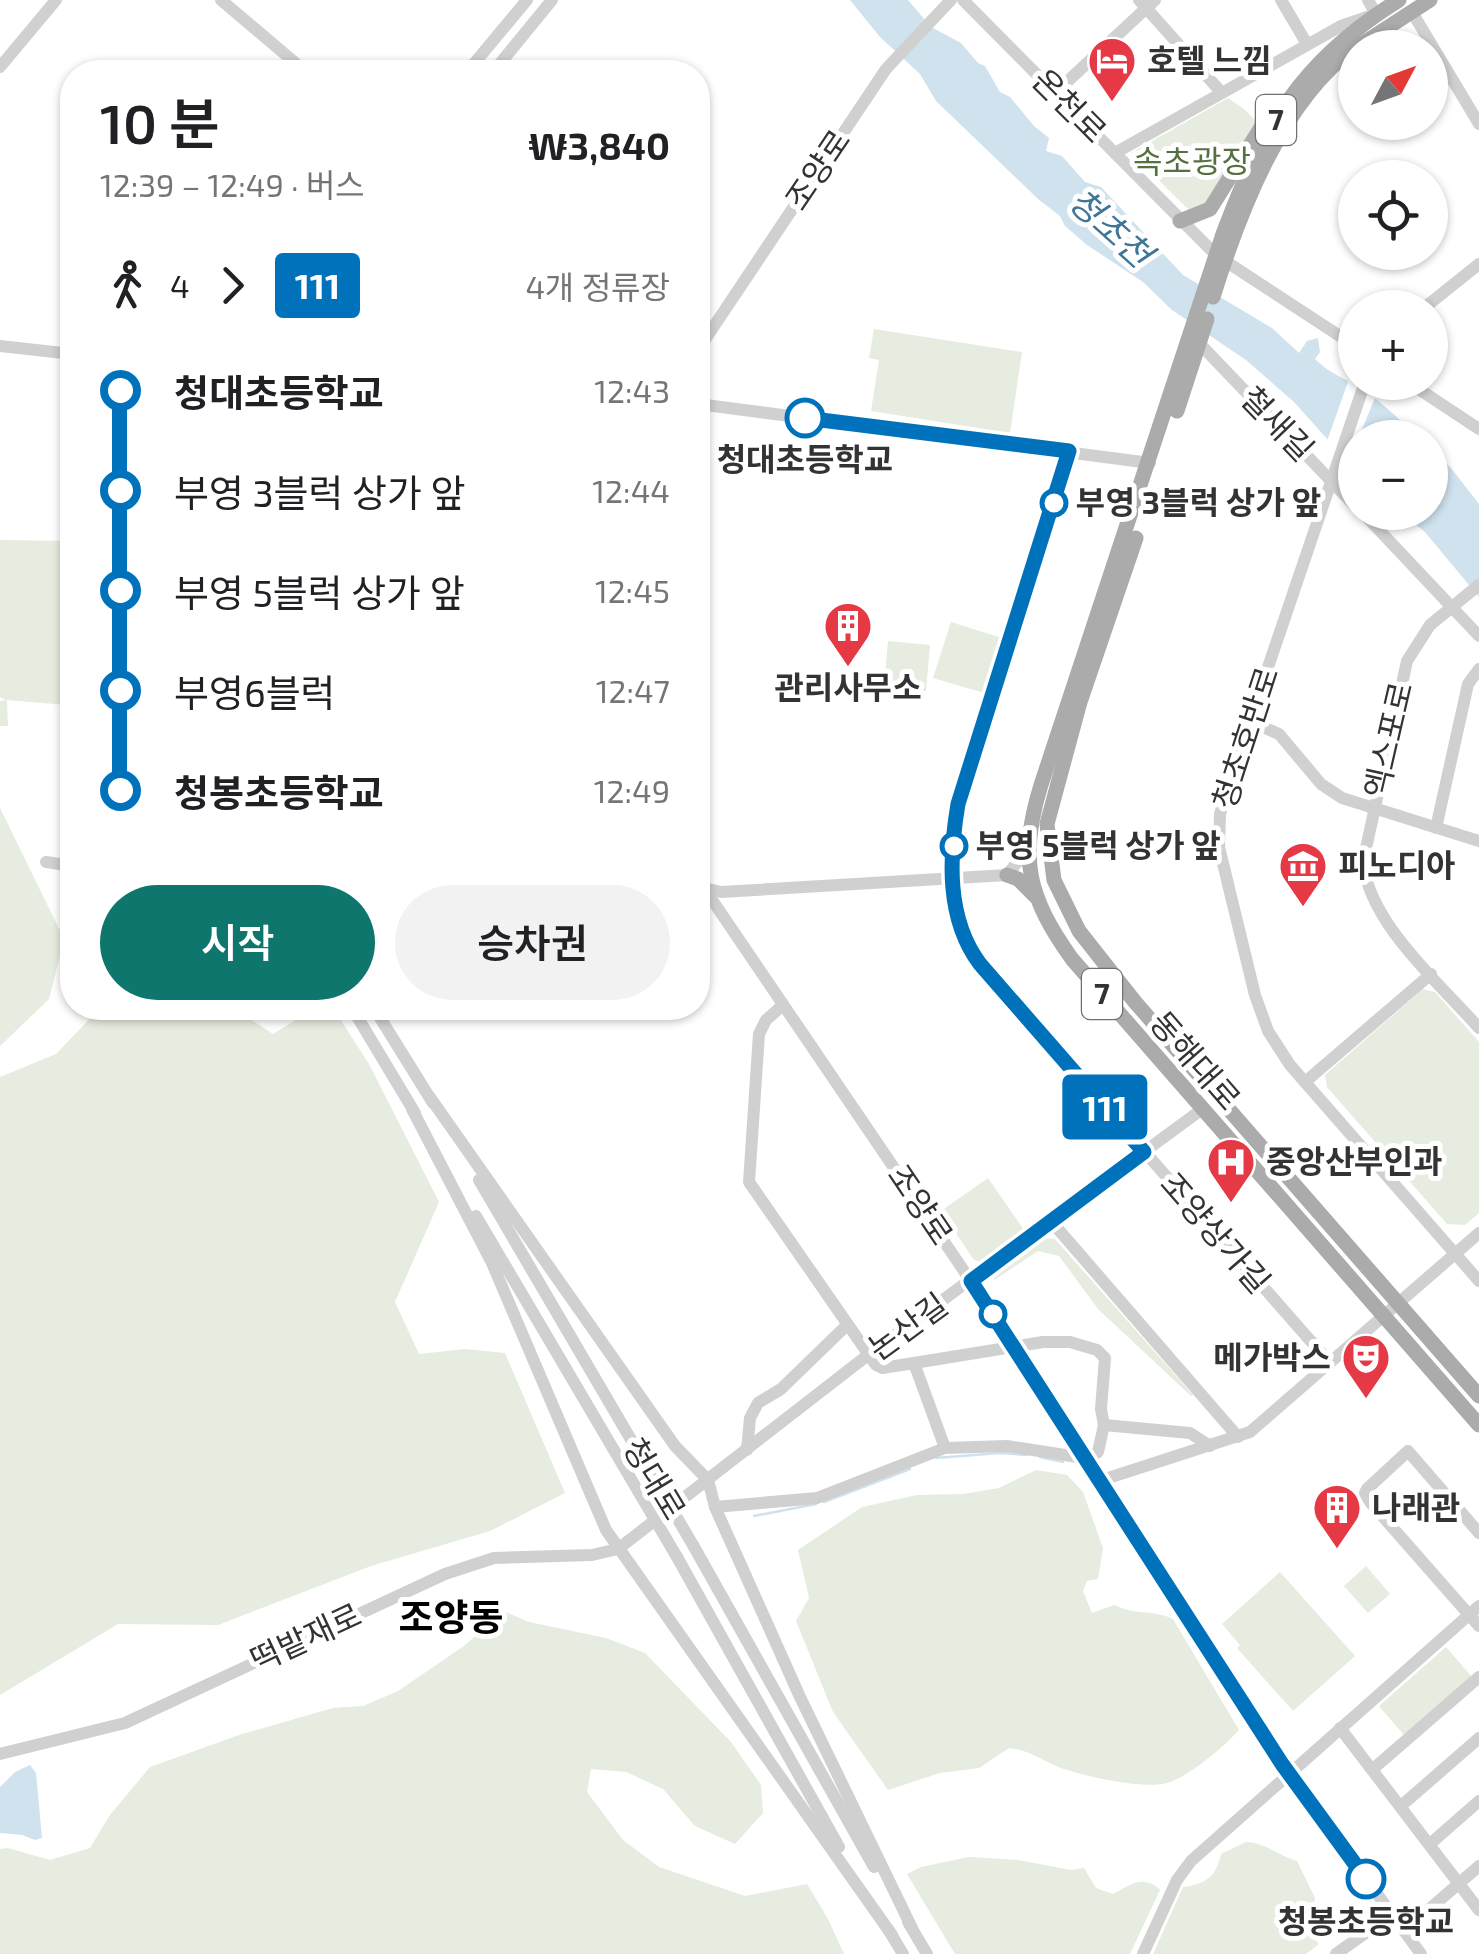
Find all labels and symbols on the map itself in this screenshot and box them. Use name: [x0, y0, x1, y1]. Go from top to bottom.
north arrow: [1338, 30, 1448, 140]
hotel icon: 호텔 느낌: [1086, 35, 1138, 103]
place label: 호텔 느낌: [1147, 40, 1272, 78]
street label: 온천로: [1026, 60, 1115, 149]
road number: 7: [1256, 95, 1296, 145]
street label: 조양로: [776, 122, 857, 216]
park label: 속초광장: [1133, 141, 1251, 179]
water label: 청초천: [1061, 179, 1164, 277]
street label: 철새길: [1234, 378, 1323, 468]
marker: 청대초등학교: [786, 399, 824, 437]
place label: 청대초등학교: [717, 439, 893, 477]
place label: 부영 3블럭 상가 앞: [1076, 482, 1321, 520]
marker: 부영 3블럭 상가 앞: [1041, 490, 1067, 516]
building icon: 관리사무소: [822, 600, 874, 668]
street label: 청초호반로: [1203, 662, 1285, 813]
place label: 관리사무소: [774, 667, 922, 705]
street label: 엑스포로: [1355, 678, 1419, 801]
place label: 부영 5블럭 상가 앞: [976, 825, 1220, 863]
marker: 부영 5블럭 상가 앞: [941, 833, 967, 859]
museum icon: 피노디아: [1277, 840, 1329, 908]
place label: 피노디아: [1338, 845, 1456, 883]
road number: 7: [1082, 969, 1122, 1019]
street label: 동해대로: [1144, 1003, 1249, 1117]
line badge: 111: [1048, 1074, 1162, 1140]
hospital icon: 중앙산부인과: [1205, 1136, 1257, 1204]
place label: 중앙산부인과: [1266, 1141, 1443, 1179]
street label: 조양로: [881, 1157, 962, 1251]
street label: 조양상가길: [1154, 1164, 1279, 1300]
street label: 논산길: [860, 1284, 954, 1367]
unlabelled marker: [980, 1301, 1006, 1327]
theatre icon: 메가박스: [1340, 1332, 1392, 1400]
place label: 메가박스: [1213, 1337, 1331, 1375]
street label: 청대로: [617, 1430, 695, 1526]
building icon: 나래관: [1311, 1482, 1363, 1550]
place label: 나래관: [1372, 1487, 1460, 1525]
district label: 조양동: [399, 1593, 503, 1639]
street label: 떡밭재로: [244, 1594, 367, 1678]
marker: 청봉초등학교: [1347, 1860, 1385, 1898]
place label: 청봉초등학교: [1278, 1901, 1454, 1939]

